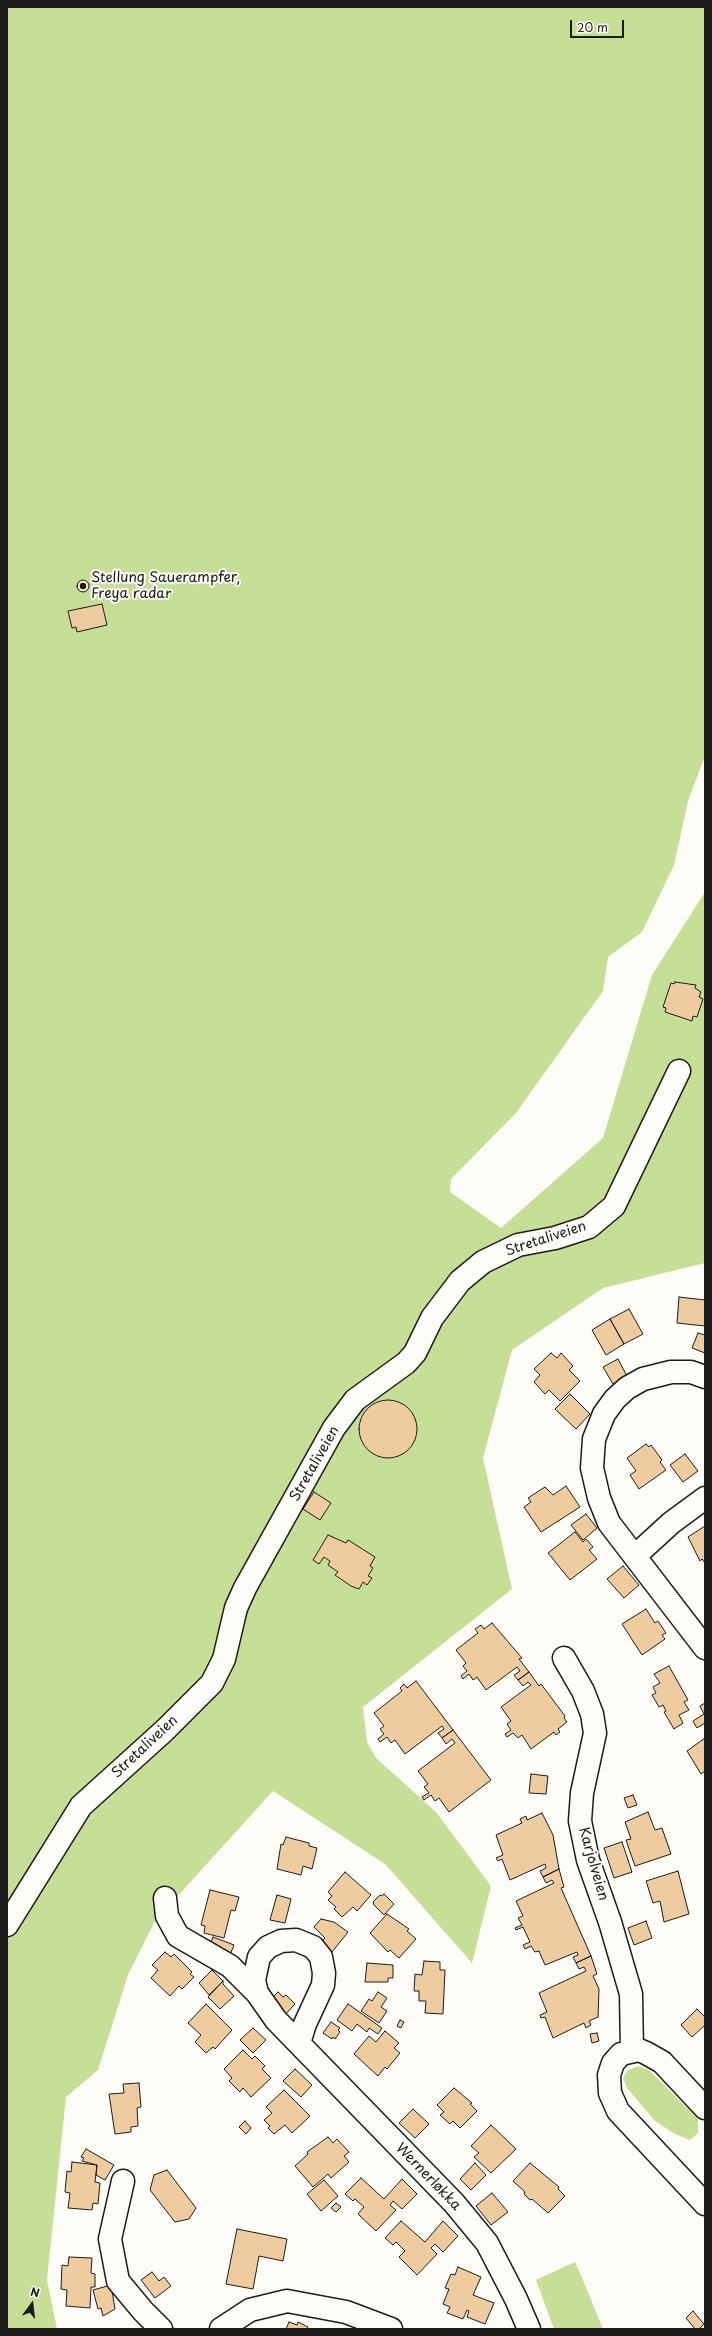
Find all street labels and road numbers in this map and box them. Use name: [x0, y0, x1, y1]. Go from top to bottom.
street label: Stretaliveien: [503, 1218, 589, 1260]
street label: Stretaliveien: [287, 1423, 343, 1505]
street label: Stretaliveien: [109, 1712, 181, 1782]
street label: Karjolveien: [575, 1825, 611, 1903]
street label: Wernerløkka: [392, 2140, 464, 2214]

